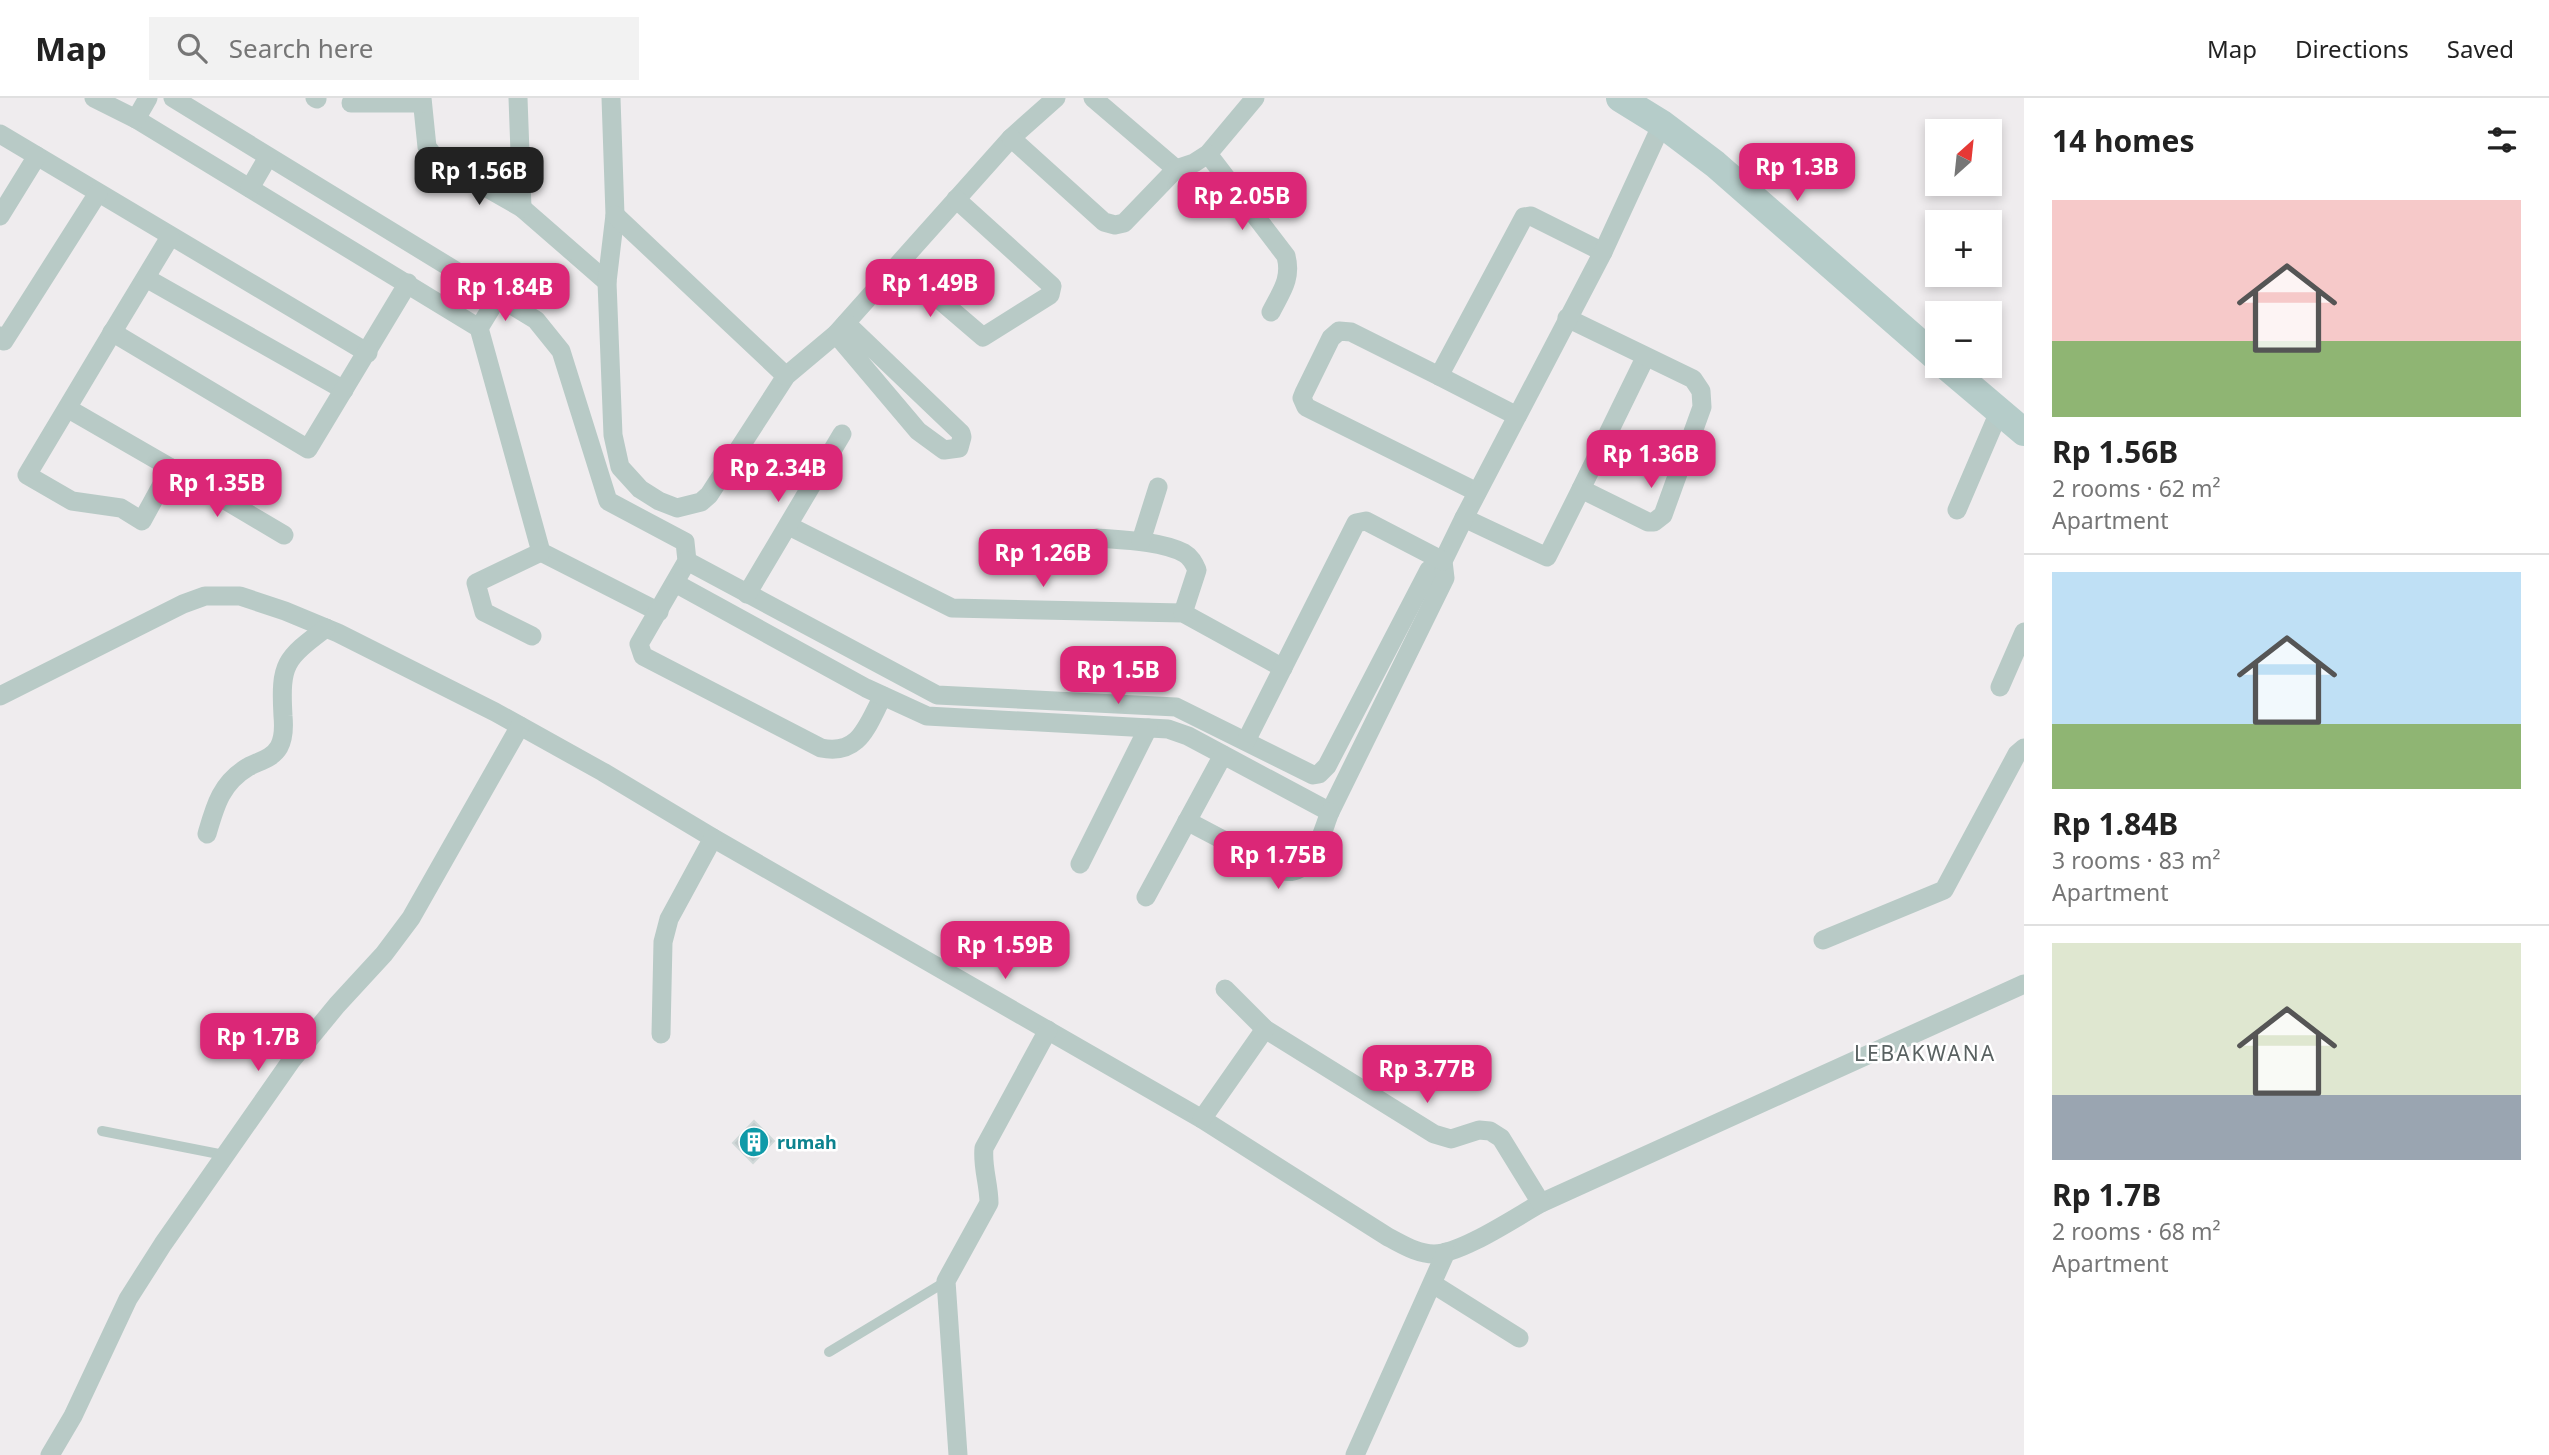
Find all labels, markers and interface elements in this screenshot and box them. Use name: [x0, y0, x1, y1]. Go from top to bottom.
search box: [149, 17, 639, 80]
text: Map: [35, 26, 107, 71]
icon: search: [173, 29, 211, 67]
text: Search here: [229, 30, 373, 66]
text: Map: [2207, 32, 2257, 65]
text: Directions: [2295, 32, 2409, 65]
text: Saved: [2447, 32, 2514, 65]
north arrow: [1925, 119, 2002, 196]
map controls: [1925, 119, 2002, 378]
text: 14 homes: [2052, 120, 2195, 161]
icon: filters: [2483, 121, 2521, 159]
pin: Rp 1.3B: [1732, 144, 1862, 203]
pin: Rp 1.56B: [407, 148, 551, 207]
text: Rp 1.3B: [1755, 150, 1839, 182]
text: Rp 1.56B: [431, 154, 527, 186]
pin: Rp 2.05B: [1170, 172, 1314, 232]
text: Rp 2.05B: [1194, 179, 1290, 211]
button: +: [1925, 210, 2002, 287]
icon: home: [2224, 245, 2350, 371]
pin: Rp 1.49B: [858, 260, 1002, 319]
pin: Rp 1.84B: [433, 264, 577, 323]
text: Rp 1.49B: [882, 266, 978, 298]
text: Rp 1.84B: [457, 270, 553, 302]
button: −: [1925, 301, 2002, 378]
pin: Rp 1.36B: [1579, 430, 1723, 490]
text: Rp 1.56B: [2052, 431, 2178, 472]
text: Rp 1.36B: [1603, 437, 1699, 469]
pin: Rp 2.34B: [706, 444, 850, 504]
text: Rp 2.34B: [730, 451, 826, 483]
pin: Rp 1.35B: [145, 460, 289, 519]
text: Rp 1.35B: [169, 466, 265, 498]
text: 2 rooms · 62 m²: [2052, 472, 2221, 504]
text: Apartment: [2052, 504, 2169, 536]
pin: Rp 1.26B: [971, 530, 1115, 589]
text: Rp 1.26B: [995, 536, 1091, 568]
icon: home: [2224, 617, 2350, 743]
pin: Rp 1.5B: [1053, 646, 1183, 706]
text: Rp 1.5B: [1076, 653, 1160, 685]
text: Rp 1.84B: [2052, 803, 2178, 844]
pin: Rp 1.75B: [1206, 832, 1350, 891]
text: Rp 1.75B: [1230, 838, 1326, 870]
text: 3 rooms · 83 m²: [2052, 844, 2221, 876]
text: Apartment: [2052, 876, 2169, 908]
pin: Rp 1.59B: [933, 922, 1077, 981]
text: Rp 1.59B: [957, 928, 1053, 960]
icon: home: [2224, 988, 2350, 1114]
pin: Rp 1.7B: [193, 1014, 323, 1073]
text: Rp 1.7B: [216, 1020, 300, 1052]
district label: LEBAKWANA: [1854, 1039, 1996, 1067]
pin: Rp 3.77B: [1355, 1046, 1499, 1105]
text: Rp 3.77B: [1379, 1052, 1475, 1084]
building icon: rumah: [737, 1125, 771, 1159]
place label: rumah: [777, 1130, 837, 1154]
text: Rp 1.7B: [2052, 1174, 2161, 1215]
text: 2 rooms · 68 m²: [2052, 1215, 2221, 1247]
text: Apartment: [2052, 1247, 2169, 1279]

